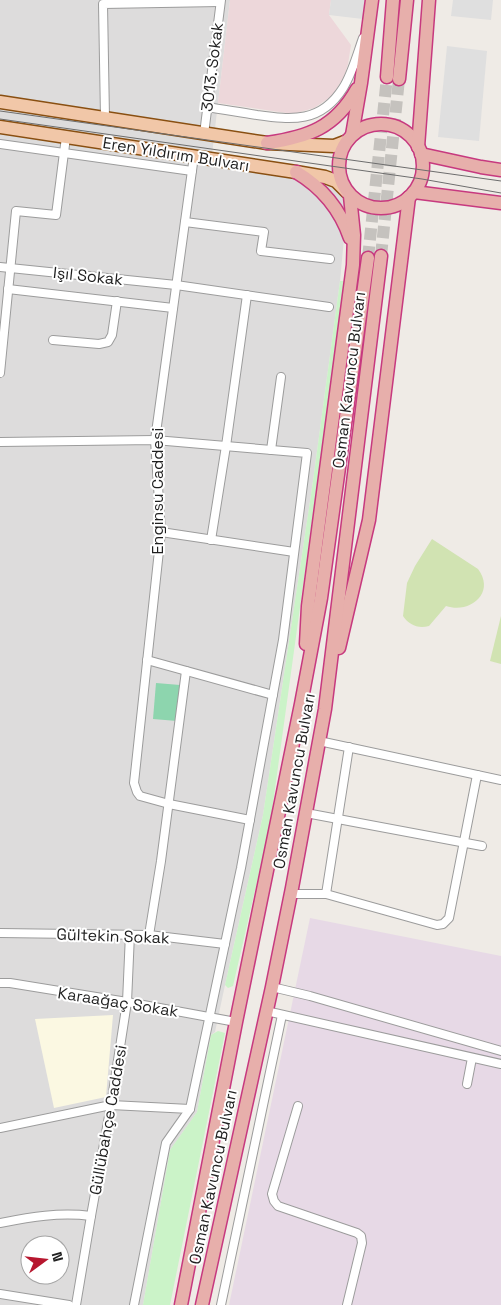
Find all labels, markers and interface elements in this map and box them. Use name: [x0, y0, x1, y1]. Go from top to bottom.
street label: 3013. Sokak: [196, 21, 228, 113]
street label: Eren Yıldırım Bulvarı: [101, 132, 251, 176]
street label: Işıl Sokak: [52, 262, 124, 290]
street label: Osman Kavuncu Bulvarı: [328, 290, 370, 470]
street label: Enginsu Caddesi: [147, 428, 168, 554]
street label: Osman Kavuncu Bulvarı: [268, 691, 320, 871]
street label: Gültekin Sokak: [56, 924, 170, 948]
street label: Karaağaç Sokak: [56, 982, 180, 1022]
street label: Güllübahçe Caddesi: [84, 1043, 132, 1197]
street label: Osman Kavuncu Bulvarı: [184, 1088, 242, 1266]
north arrow: [20, 1235, 70, 1285]
text: N: [48, 1250, 67, 1264]

